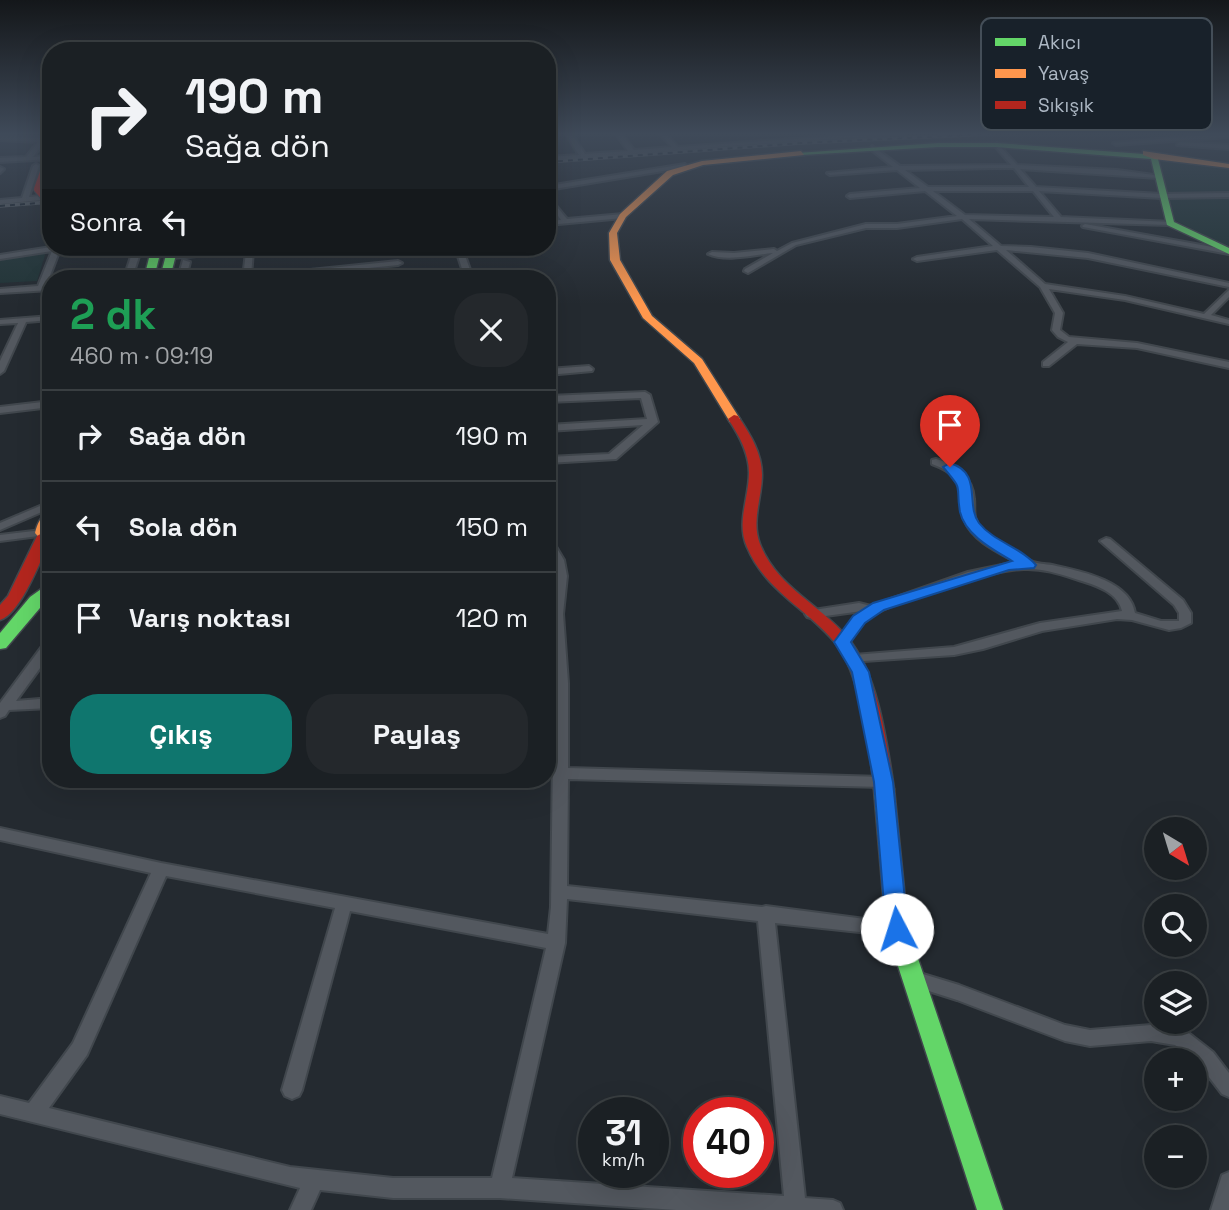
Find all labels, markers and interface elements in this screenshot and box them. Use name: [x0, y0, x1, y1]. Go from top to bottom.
legend: [981, 18, 1212, 130]
text: Akıcı: [1038, 30, 1081, 55]
text: Yavaş: [1038, 61, 1089, 86]
text: 190 m: [185, 65, 323, 127]
icon: right: [70, 70, 161, 161]
text: Sıkışık: [1038, 93, 1094, 118]
text: Sağa dön: [185, 126, 330, 166]
icon: left: [156, 203, 194, 241]
text: Sonra: [70, 205, 142, 239]
text: 2 dk: [70, 288, 156, 341]
button: close: [454, 293, 528, 367]
text: 460 m · 09:19: [70, 341, 213, 371]
pin: [920, 395, 980, 467]
icon: arrive: [931, 406, 969, 444]
icon: right: [70, 417, 108, 455]
text: Sağa dön: [129, 419, 246, 453]
text: 190 m: [456, 419, 528, 453]
icon: left: [70, 508, 108, 546]
text: Sola dön: [129, 510, 238, 544]
text: 150 m: [456, 510, 528, 544]
icon: arrive: [70, 599, 108, 637]
text: Varış noktası: [129, 601, 291, 635]
text: 120 m: [456, 601, 528, 635]
button: Çıkış: [70, 694, 292, 774]
button: Paylaş: [306, 694, 528, 774]
north arrow: [1144, 817, 1208, 880]
map controls: [1144, 817, 1207, 1188]
position arrow: [860, 892, 934, 966]
button: search: [1144, 894, 1207, 957]
button: layers: [1144, 971, 1207, 1034]
button: +: [1144, 1048, 1207, 1111]
speed limit sign: 40: [683, 1097, 774, 1188]
text: 31: [605, 1111, 642, 1155]
button: −: [1144, 1125, 1207, 1188]
text: km/h: [602, 1148, 645, 1171]

